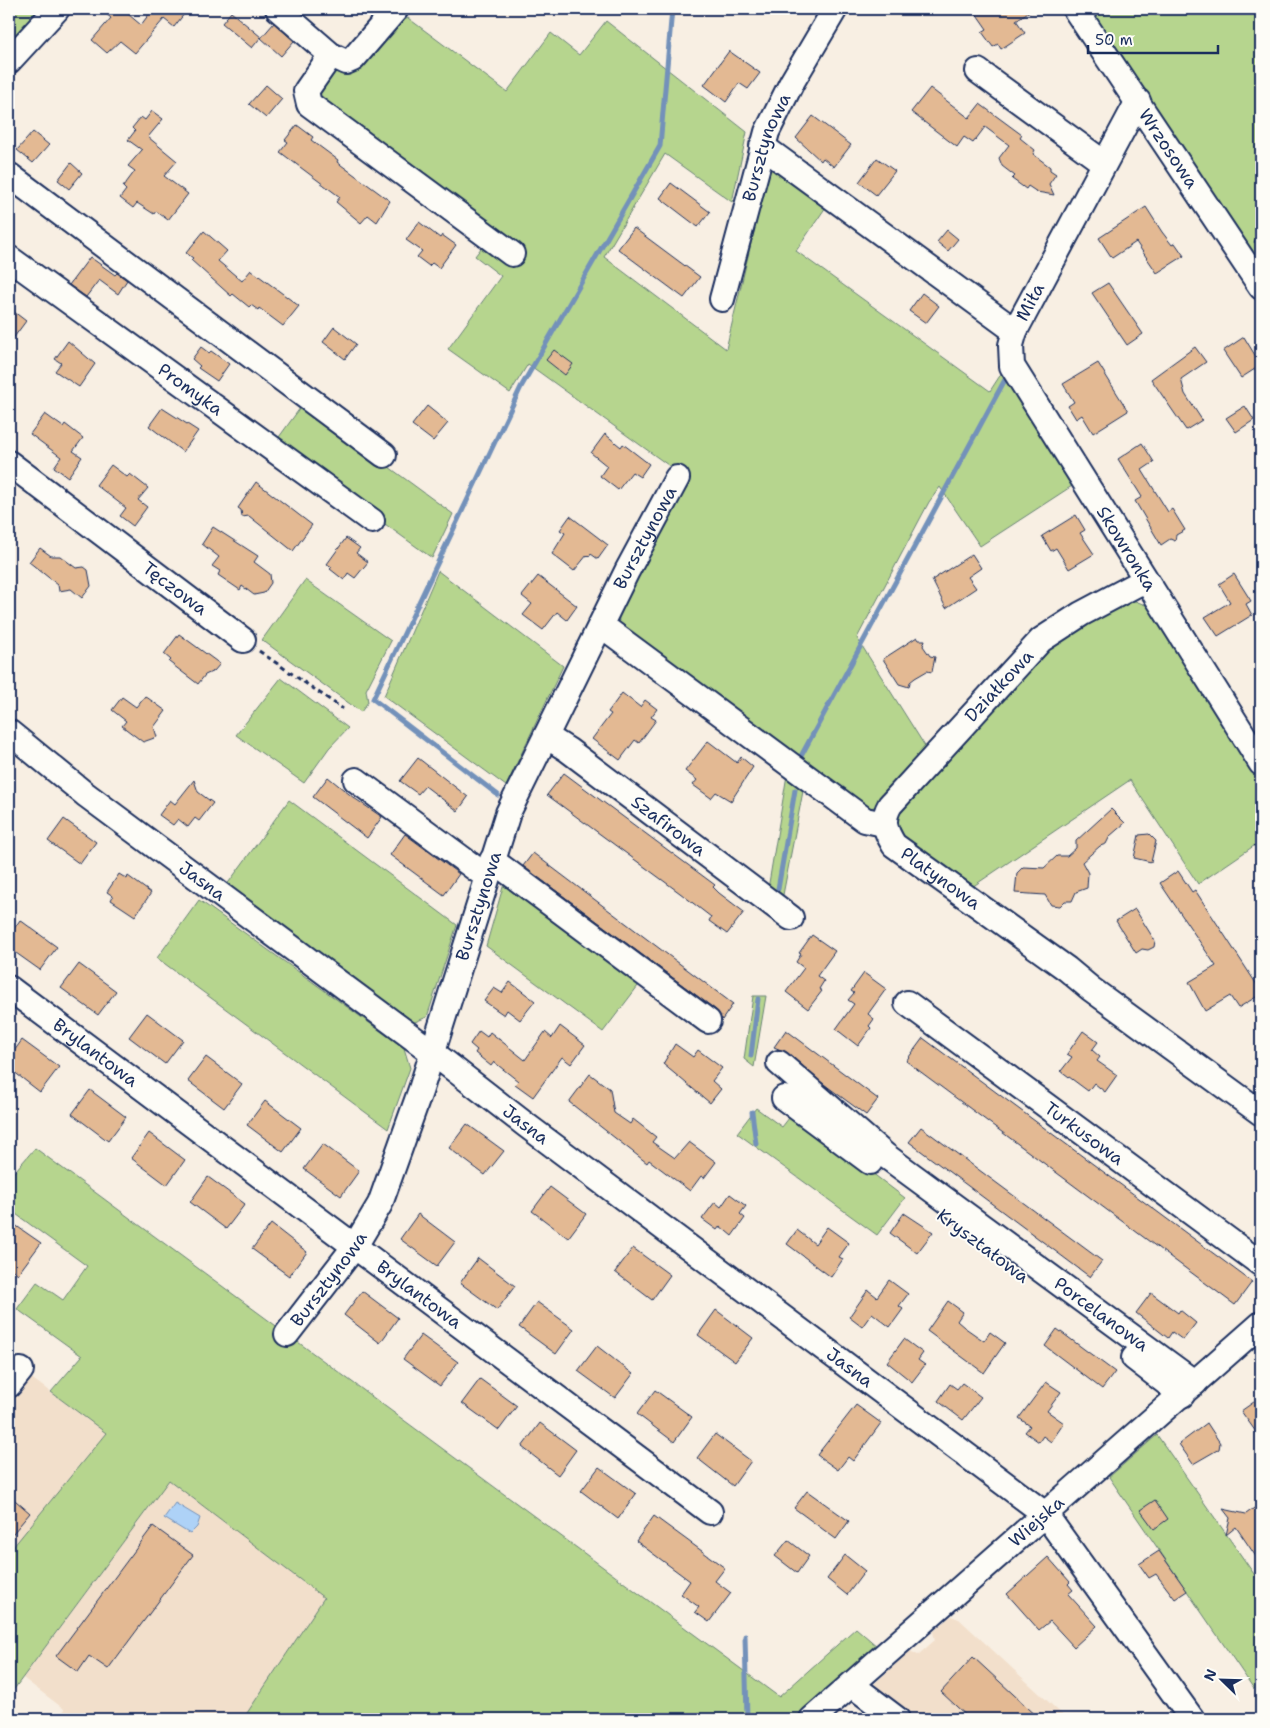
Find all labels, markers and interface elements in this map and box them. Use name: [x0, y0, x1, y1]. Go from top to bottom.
scale bar: [1088, 22, 1218, 54]
text: 50 m: [1095, 30, 1133, 50]
street label: Bursztynowa: [737, 89, 796, 204]
street label: Wrzosowa: [1133, 104, 1204, 193]
street label: Miła: [1010, 279, 1050, 325]
street label: Promyka: [153, 358, 228, 421]
street label: Bursztynowa: [608, 482, 682, 593]
street label: Skowronka: [1091, 502, 1162, 596]
street label: Tęczowa: [138, 556, 212, 621]
street label: Działkowa: [959, 645, 1039, 727]
street label: Szafirowa: [626, 790, 711, 862]
street label: Platynowa: [896, 842, 985, 915]
street label: Bursztynowa: [450, 848, 507, 964]
street label: Jasna: [174, 856, 230, 906]
street label: Brylantowa: [48, 1013, 143, 1092]
street label: Turkusowa: [1039, 1096, 1129, 1171]
street label: Jasna: [497, 1099, 554, 1150]
street label: Kryształowa: [932, 1203, 1034, 1289]
street label: Bursztynowa: [285, 1227, 373, 1332]
street label: Brylantowa: [372, 1255, 467, 1334]
street label: Porcelanowa: [1049, 1271, 1153, 1357]
street label: Jasna: [821, 1342, 878, 1393]
street label: Wiejska: [1004, 1491, 1069, 1552]
north arrow: [1198, 1656, 1248, 1706]
text: N: [1200, 1666, 1220, 1684]

